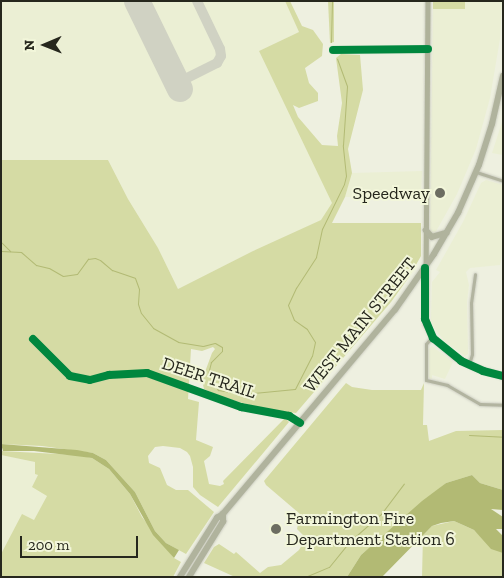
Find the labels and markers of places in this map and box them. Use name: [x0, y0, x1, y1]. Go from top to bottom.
place label: Speedway: [353, 182, 430, 204]
marker: Speedway: [434, 187, 446, 199]
place label: Farmington Fire Department Station 6: [286, 508, 455, 550]
marker: Farmington Fire Department Station 6: [270, 523, 282, 535]

